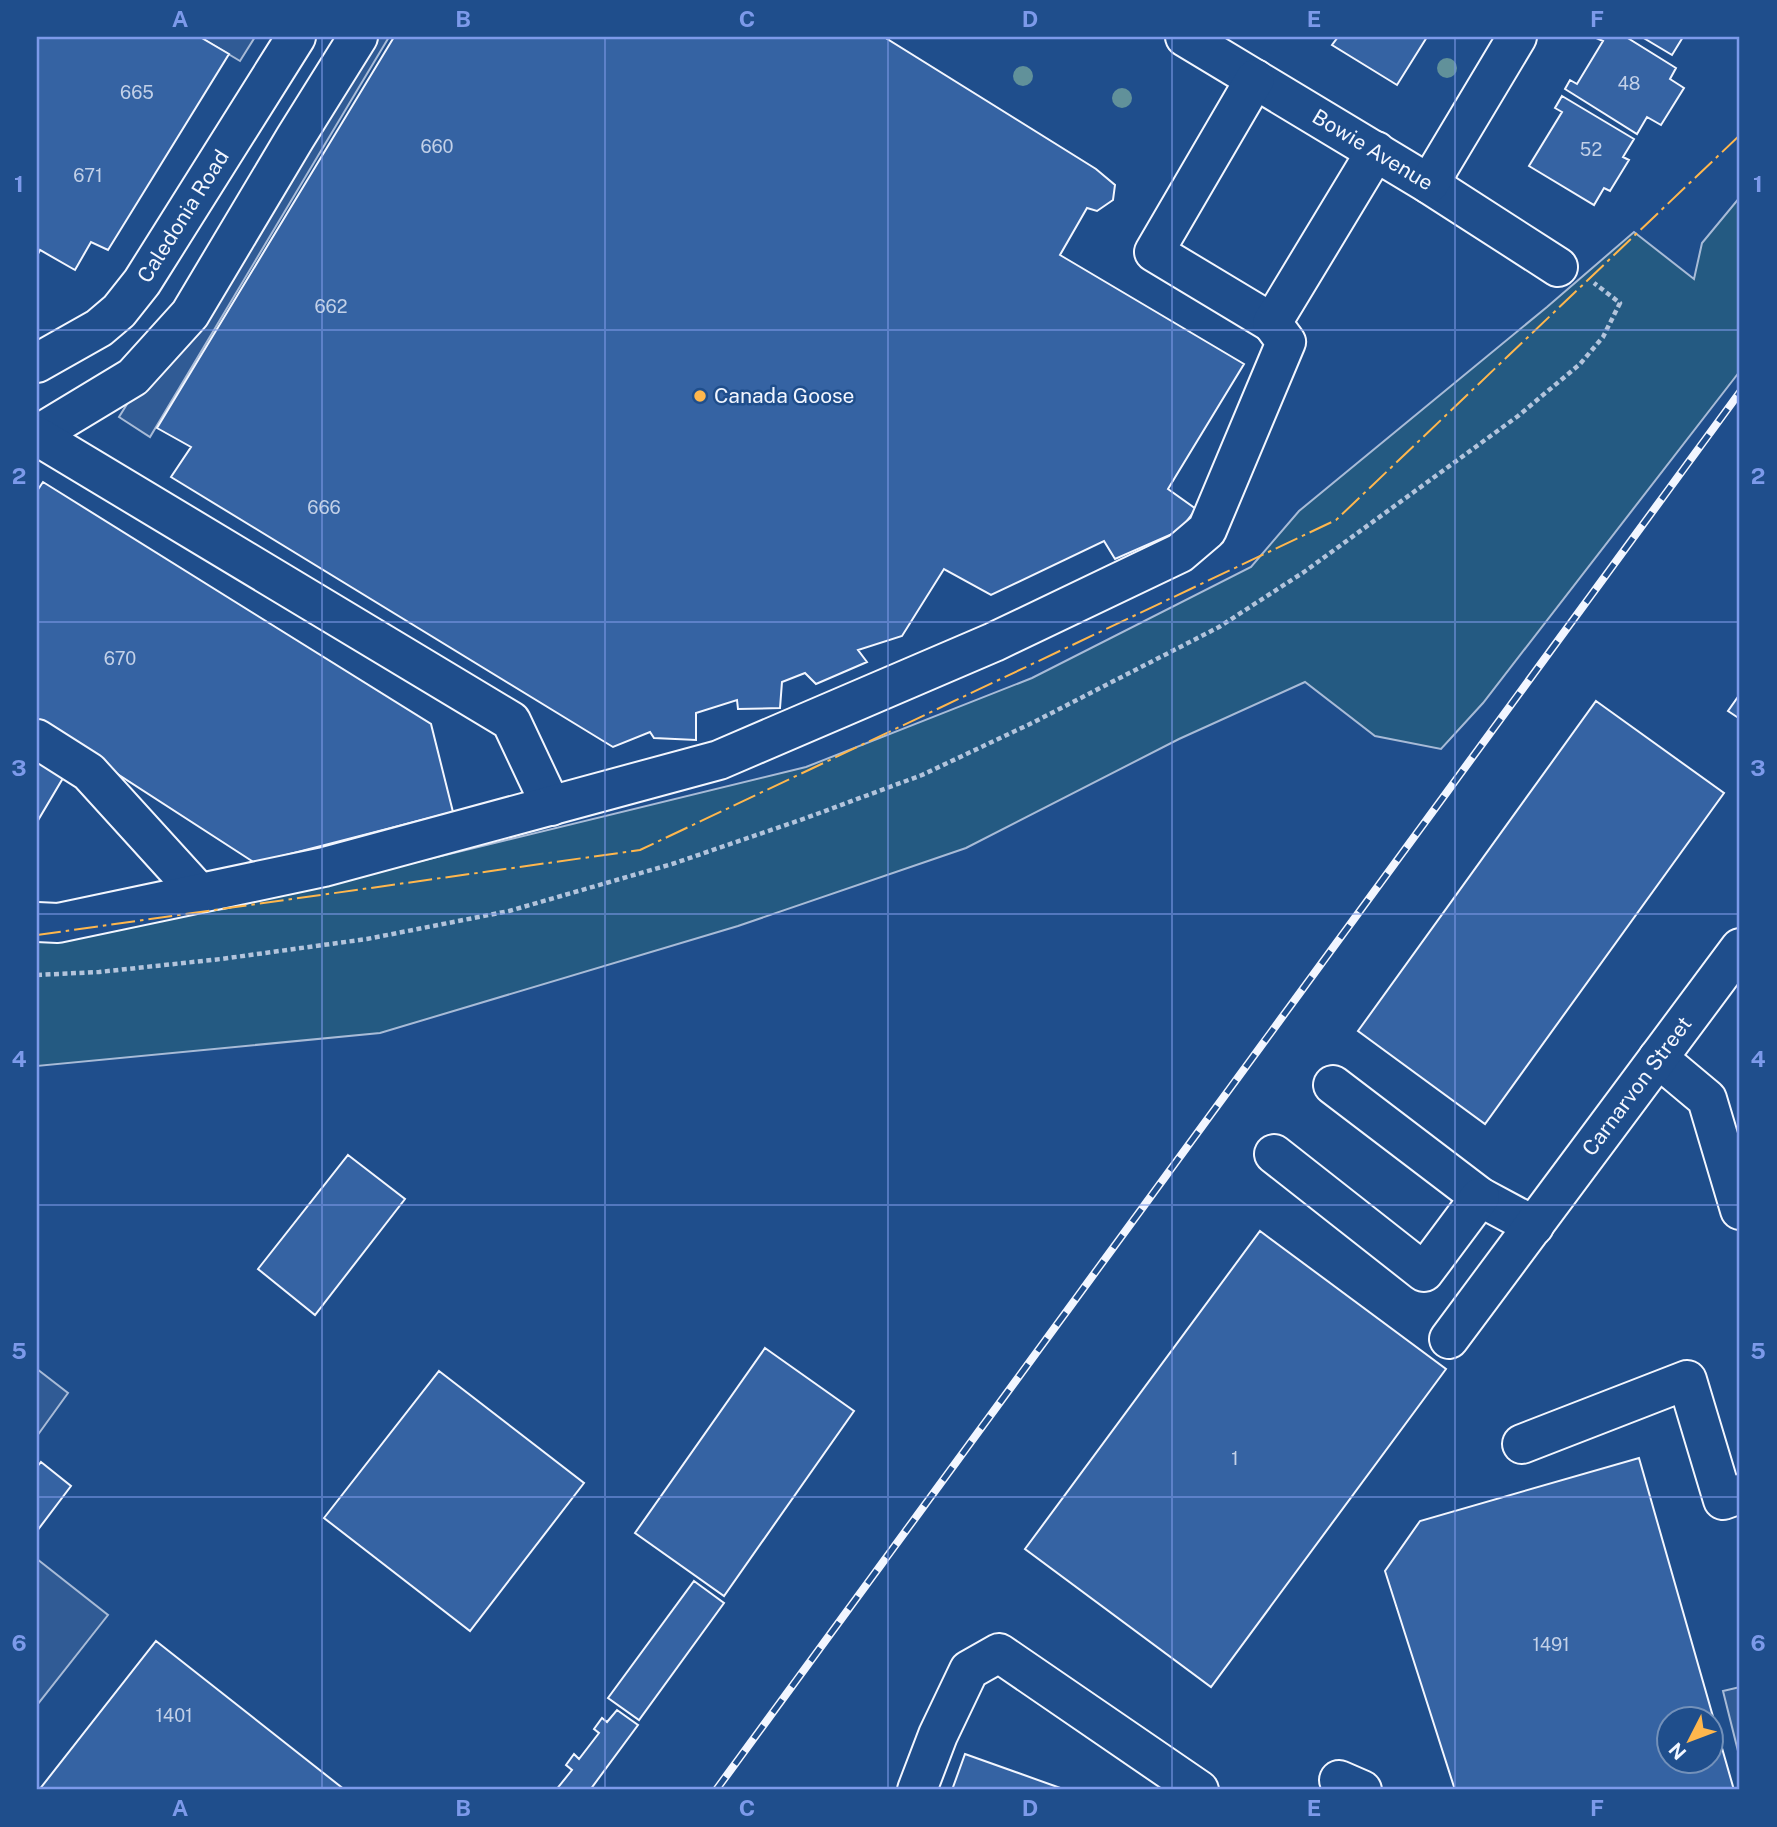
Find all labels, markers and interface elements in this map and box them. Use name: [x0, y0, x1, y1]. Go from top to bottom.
text: A: [172, 5, 189, 32]
text: B: [455, 5, 471, 32]
text: C: [739, 5, 755, 32]
text: D: [1022, 5, 1038, 32]
text: E: [1307, 5, 1321, 32]
text: F: [1590, 5, 1604, 32]
house number: 48: [1618, 73, 1640, 94]
house number: 665: [120, 82, 154, 103]
street label: Bowie Avenue: [1308, 104, 1438, 196]
house number: 660: [420, 136, 454, 157]
house number: 52: [1580, 139, 1602, 160]
street label: Caledonia Road: [132, 145, 234, 287]
house number: 671: [73, 165, 103, 186]
text: 1: [14, 170, 24, 197]
text: 1: [1753, 170, 1763, 197]
house number: 662: [314, 296, 348, 317]
place label: Canada Goose: [714, 383, 854, 408]
marker: Canada Goose: [692, 388, 708, 404]
text: 2: [12, 462, 26, 489]
text: 2: [1751, 462, 1765, 489]
house number: 666: [307, 497, 341, 518]
house number: 670: [104, 648, 136, 669]
text: 3: [11, 754, 27, 781]
text: 3: [1750, 754, 1766, 781]
street label: Carnarvon Street: [1577, 1011, 1697, 1161]
text: 4: [11, 1045, 27, 1072]
text: 4: [1750, 1045, 1766, 1072]
text: 5: [11, 1337, 27, 1364]
text: 5: [1750, 1337, 1766, 1364]
house number: 1: [1231, 1448, 1239, 1469]
text: 6: [11, 1629, 27, 1656]
text: 6: [1750, 1629, 1766, 1656]
house number: 1491: [1532, 1634, 1570, 1655]
north arrow: [1654, 1704, 1724, 1774]
house number: 1401: [156, 1705, 192, 1726]
text: N: [1664, 1738, 1691, 1764]
text: A: [172, 1794, 189, 1821]
text: B: [455, 1794, 471, 1821]
text: C: [739, 1794, 755, 1821]
text: D: [1022, 1794, 1038, 1821]
text: E: [1307, 1794, 1321, 1821]
text: F: [1590, 1794, 1604, 1821]

